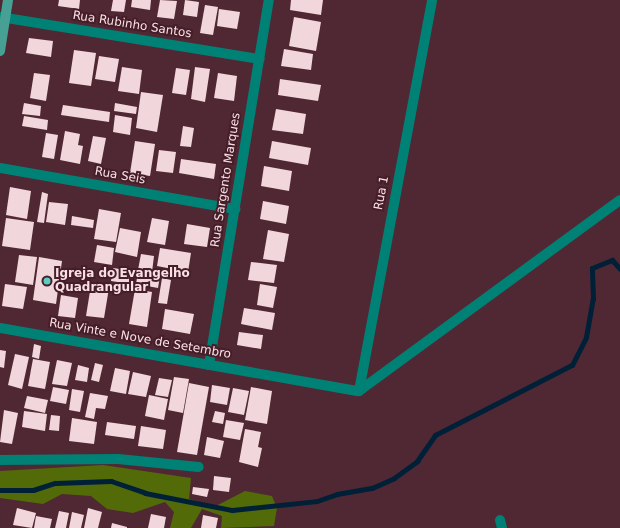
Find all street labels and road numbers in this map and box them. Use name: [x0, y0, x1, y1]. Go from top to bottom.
street label: Rua Rubinho Santos: [72, 8, 192, 42]
street label: Rua Sargento Marques: [208, 112, 244, 248]
street label: Rua Seis: [94, 164, 146, 188]
street label: Rua 1: [372, 175, 392, 211]
street label: Rua Vinte e Nove de Setembro: [48, 316, 232, 362]

